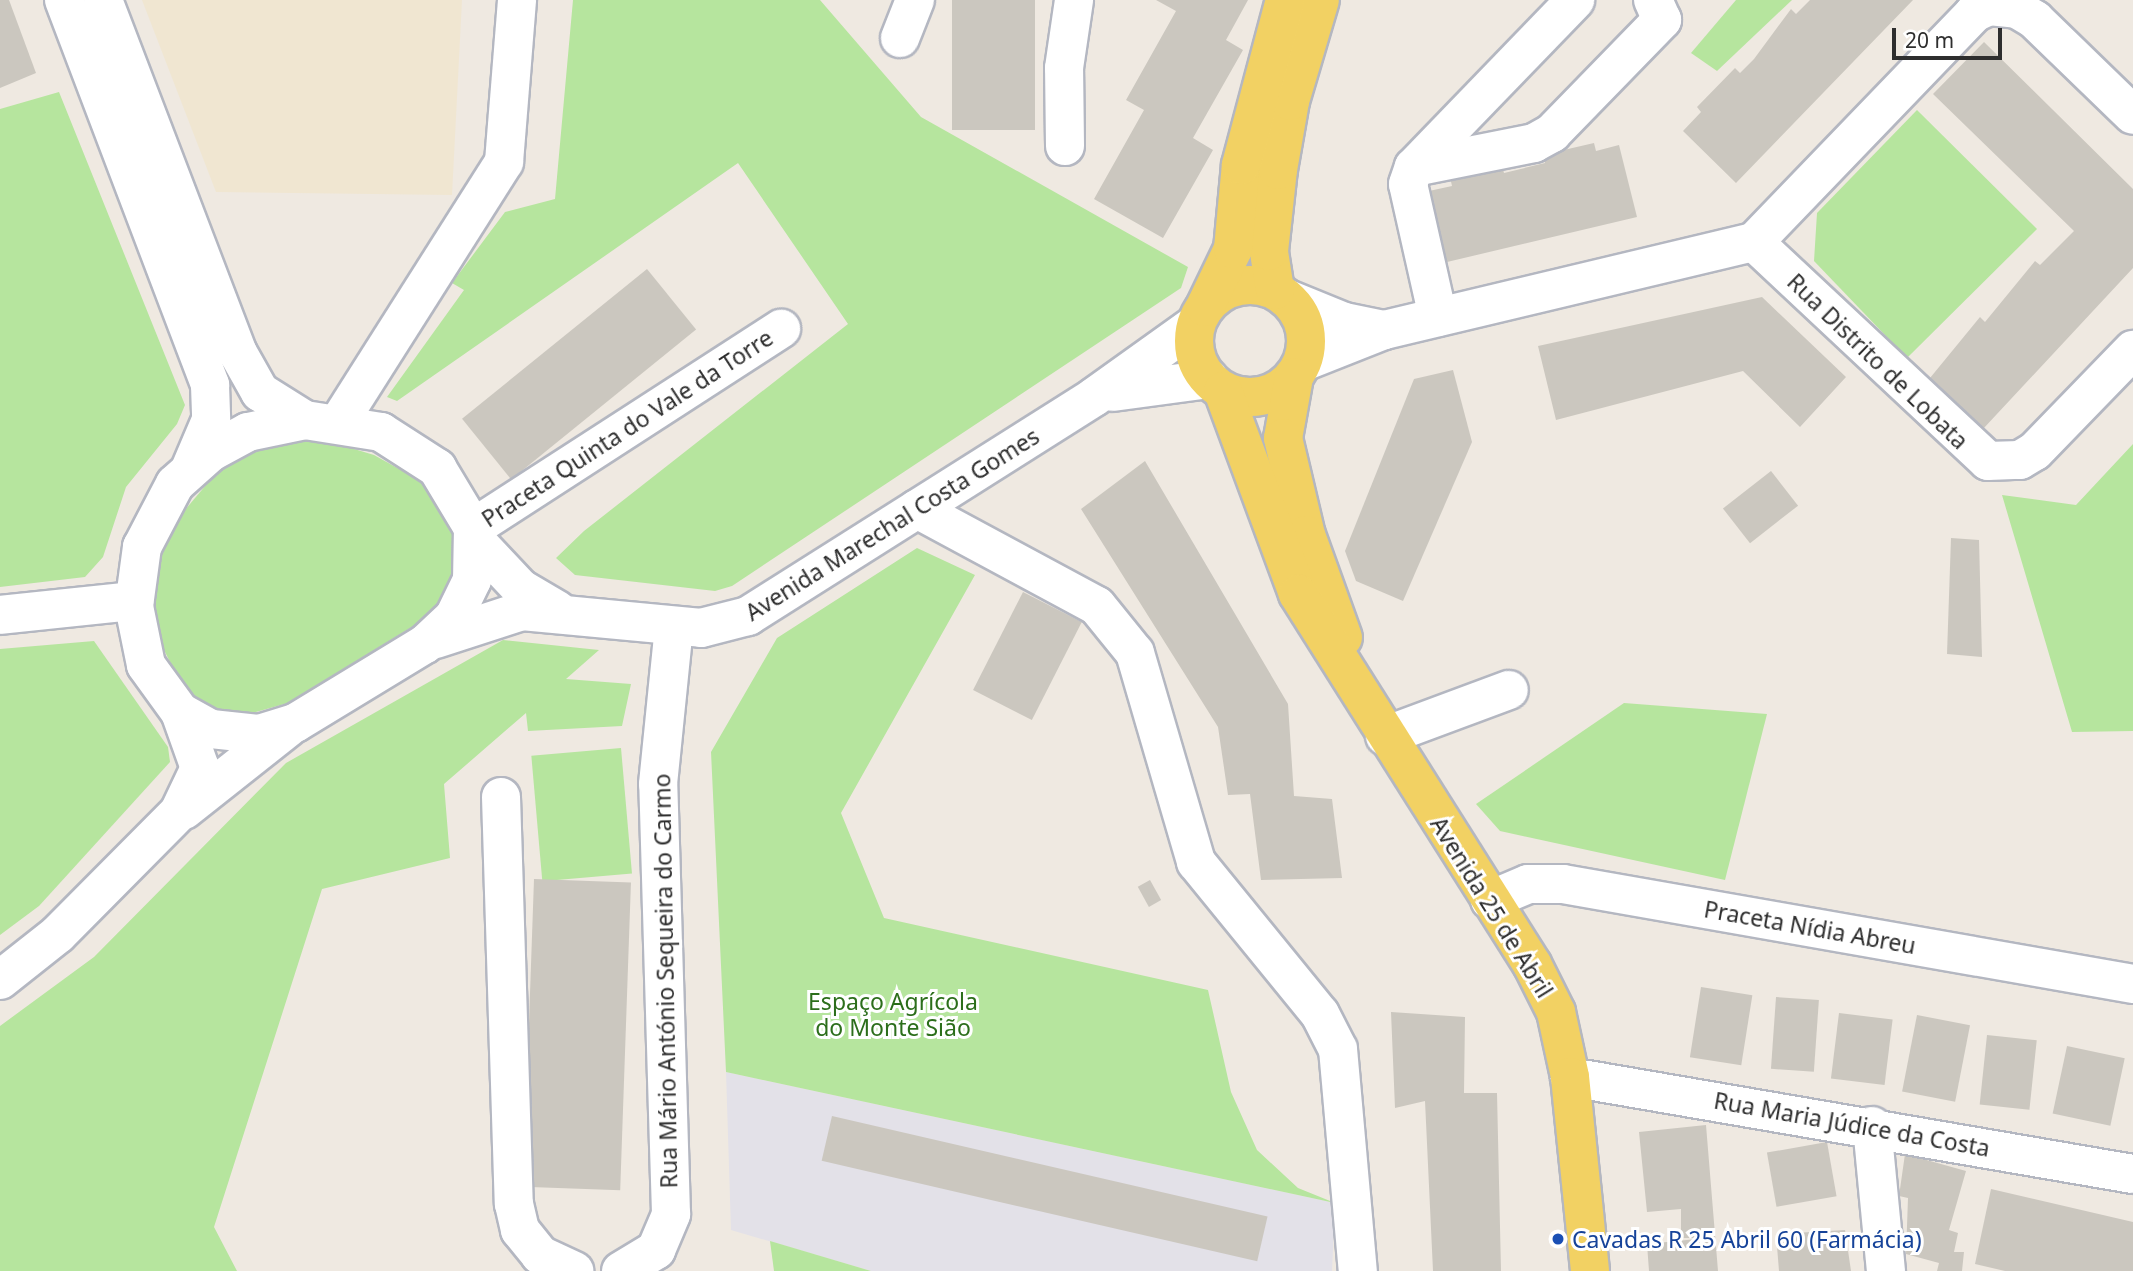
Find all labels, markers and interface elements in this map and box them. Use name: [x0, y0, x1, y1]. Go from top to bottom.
scale bar: [1895, 14, 2005, 58]
text: 20 m: [1905, 26, 1954, 54]
street label: Rua Distrito de Lobata: [1782, 268, 1974, 454]
street label: Praceta Quinta do Vale da Torre: [476, 323, 778, 533]
street label: Avenida Marechal Costa Gomes: [740, 422, 1044, 626]
street label: Rua Mário António Sequeira do Carmo: [648, 773, 682, 1189]
street label: Avenida 25 de Abril: [1425, 811, 1559, 1003]
street label: Praceta Nídia Abreu: [1702, 895, 1918, 959]
park label: Espaço Agrícola do Monte Sião: [808, 987, 978, 1041]
street label: Rua Maria Júdice da Costa: [1712, 1086, 1992, 1162]
place label: Cavadas R 25 Abril 60 (Farmácia): [1572, 1225, 1922, 1253]
marker: Cavadas R 25 Abril 60 (Farmácia): [1550, 1231, 1566, 1247]

